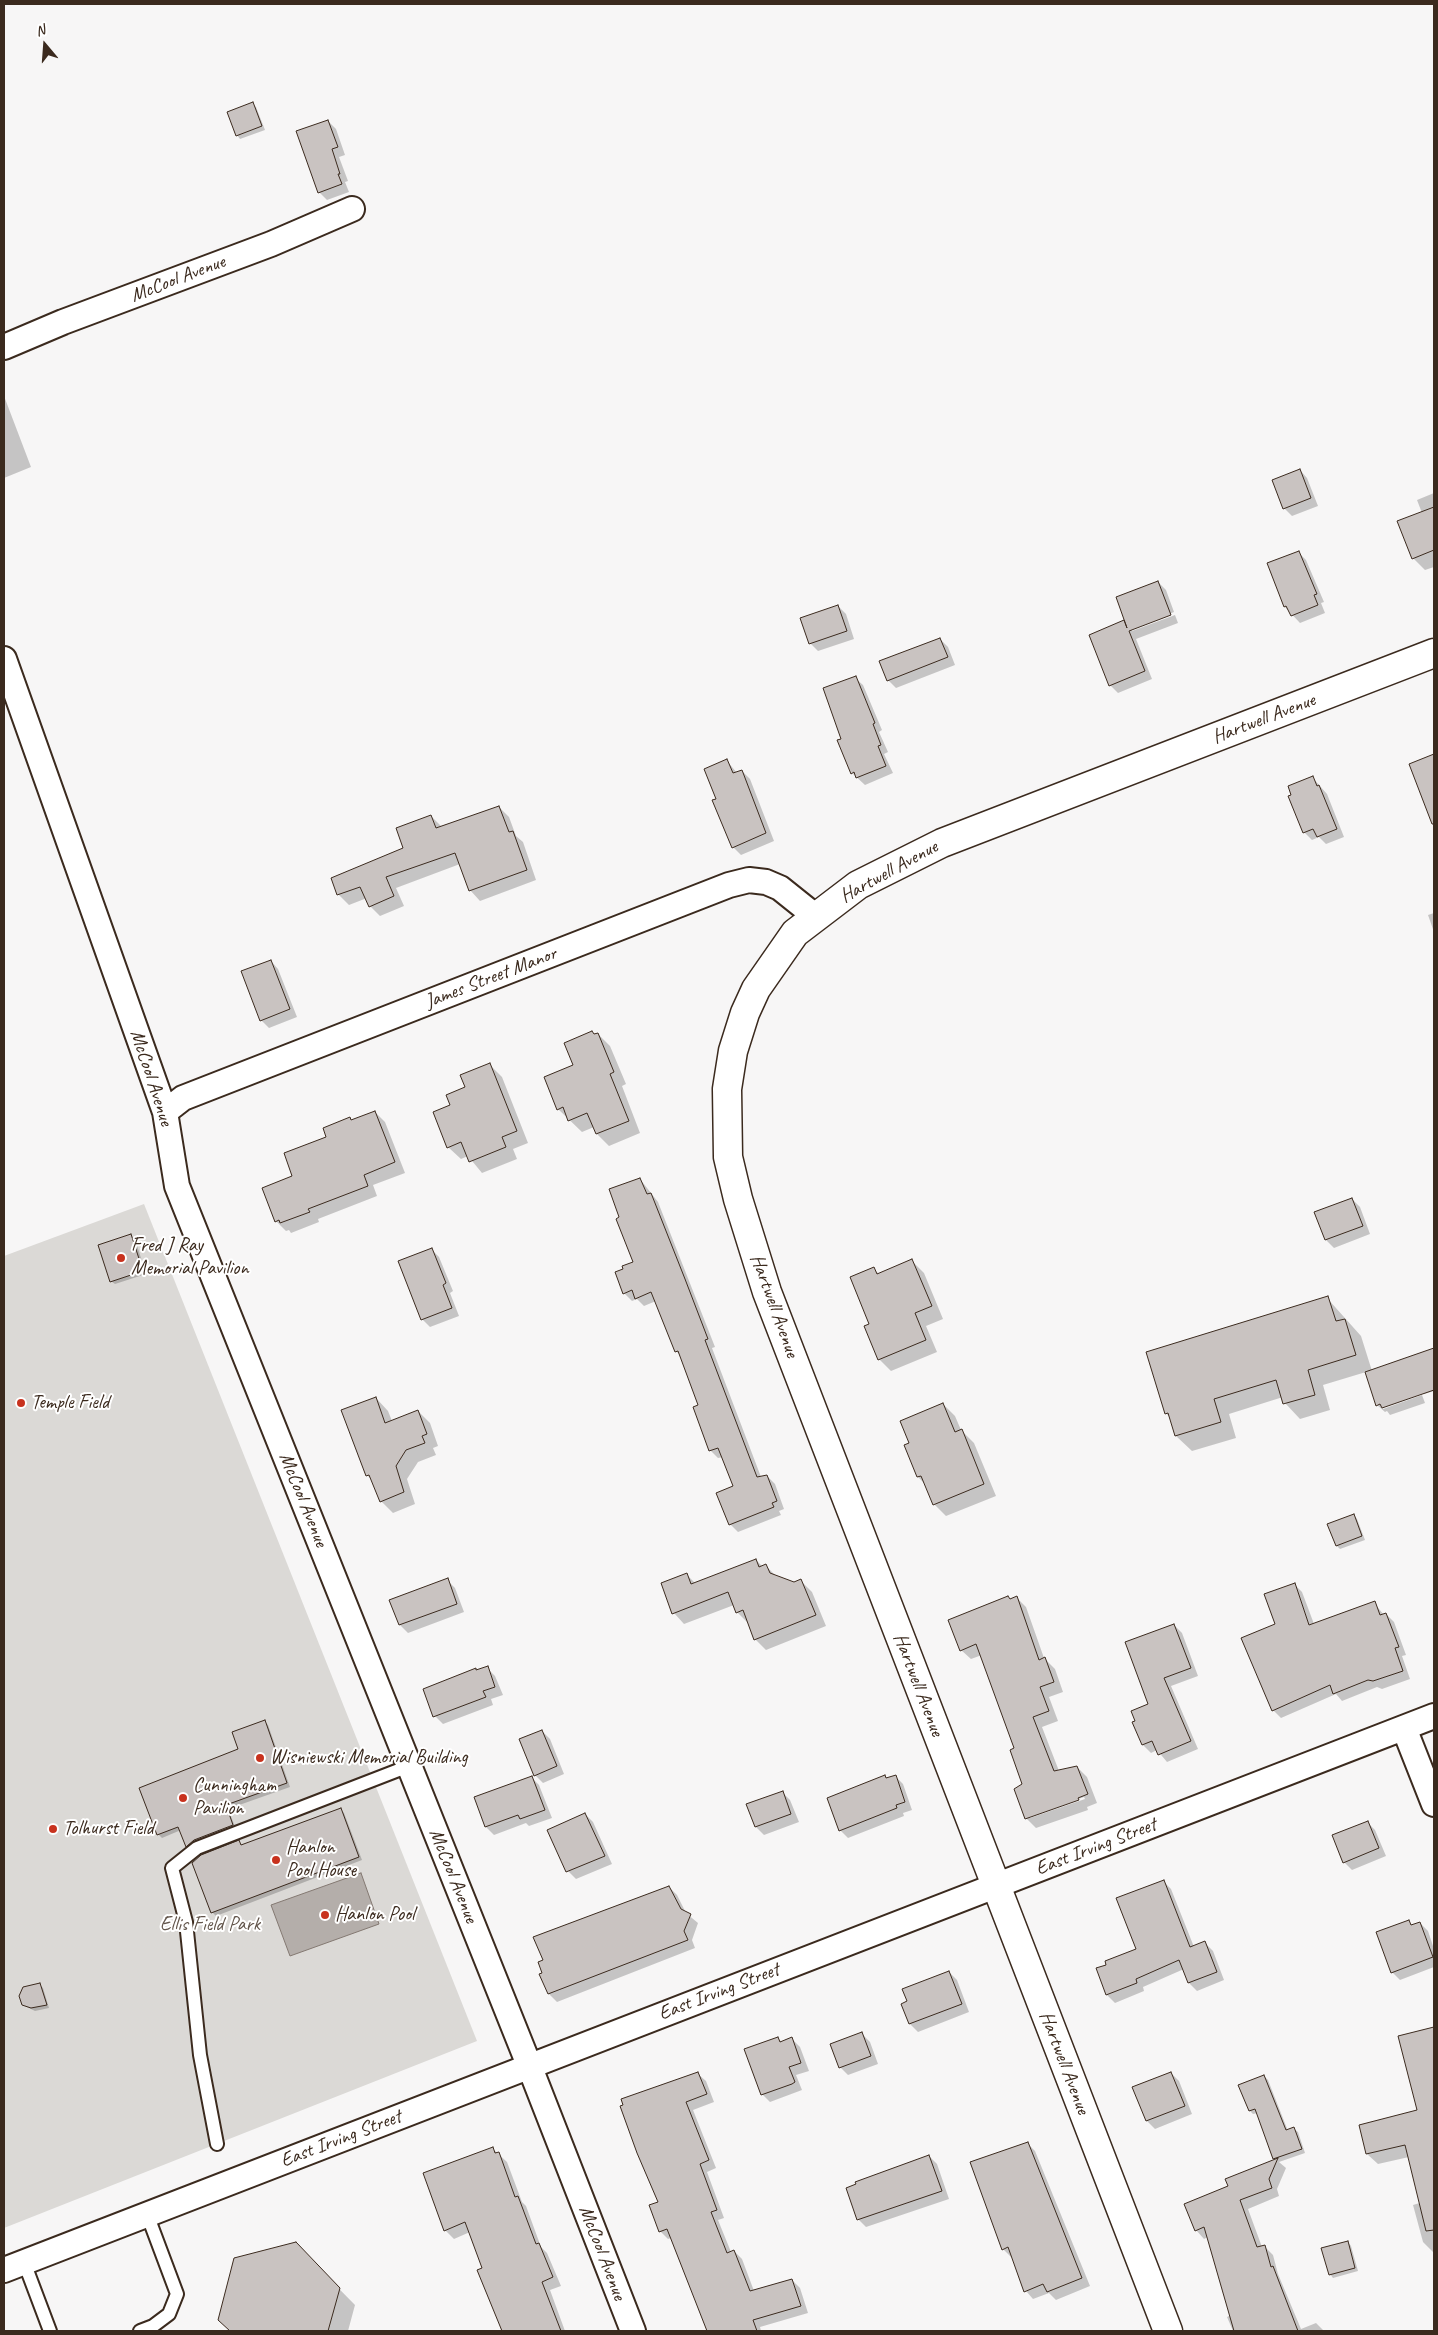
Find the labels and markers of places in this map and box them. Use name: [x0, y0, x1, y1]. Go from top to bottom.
place label: Fred J Ray Memorial Pavilion: [131, 1234, 248, 1281]
marker: Fred J Ray Memorial Pavilion: [115, 1252, 127, 1264]
place label: Temple Field: [31, 1391, 109, 1415]
marker: Temple Field: [15, 1397, 27, 1409]
place label: Wisniewski Memorial Building: [270, 1746, 468, 1770]
marker: Wisniewski Memorial Building: [254, 1752, 266, 1764]
place label: Cunningham Pavilion: [193, 1774, 276, 1821]
marker: Cunningham Pavilion: [177, 1792, 189, 1804]
place label: Tolhurst Field: [63, 1817, 154, 1841]
marker: Tolhurst Field: [47, 1823, 59, 1835]
place label: Hanlon Pool House: [286, 1836, 356, 1883]
marker: Hanlon Pool House: [270, 1854, 282, 1866]
place label: Hanlon Pool: [335, 1903, 414, 1927]
marker: Hanlon Pool: [319, 1909, 331, 1921]

